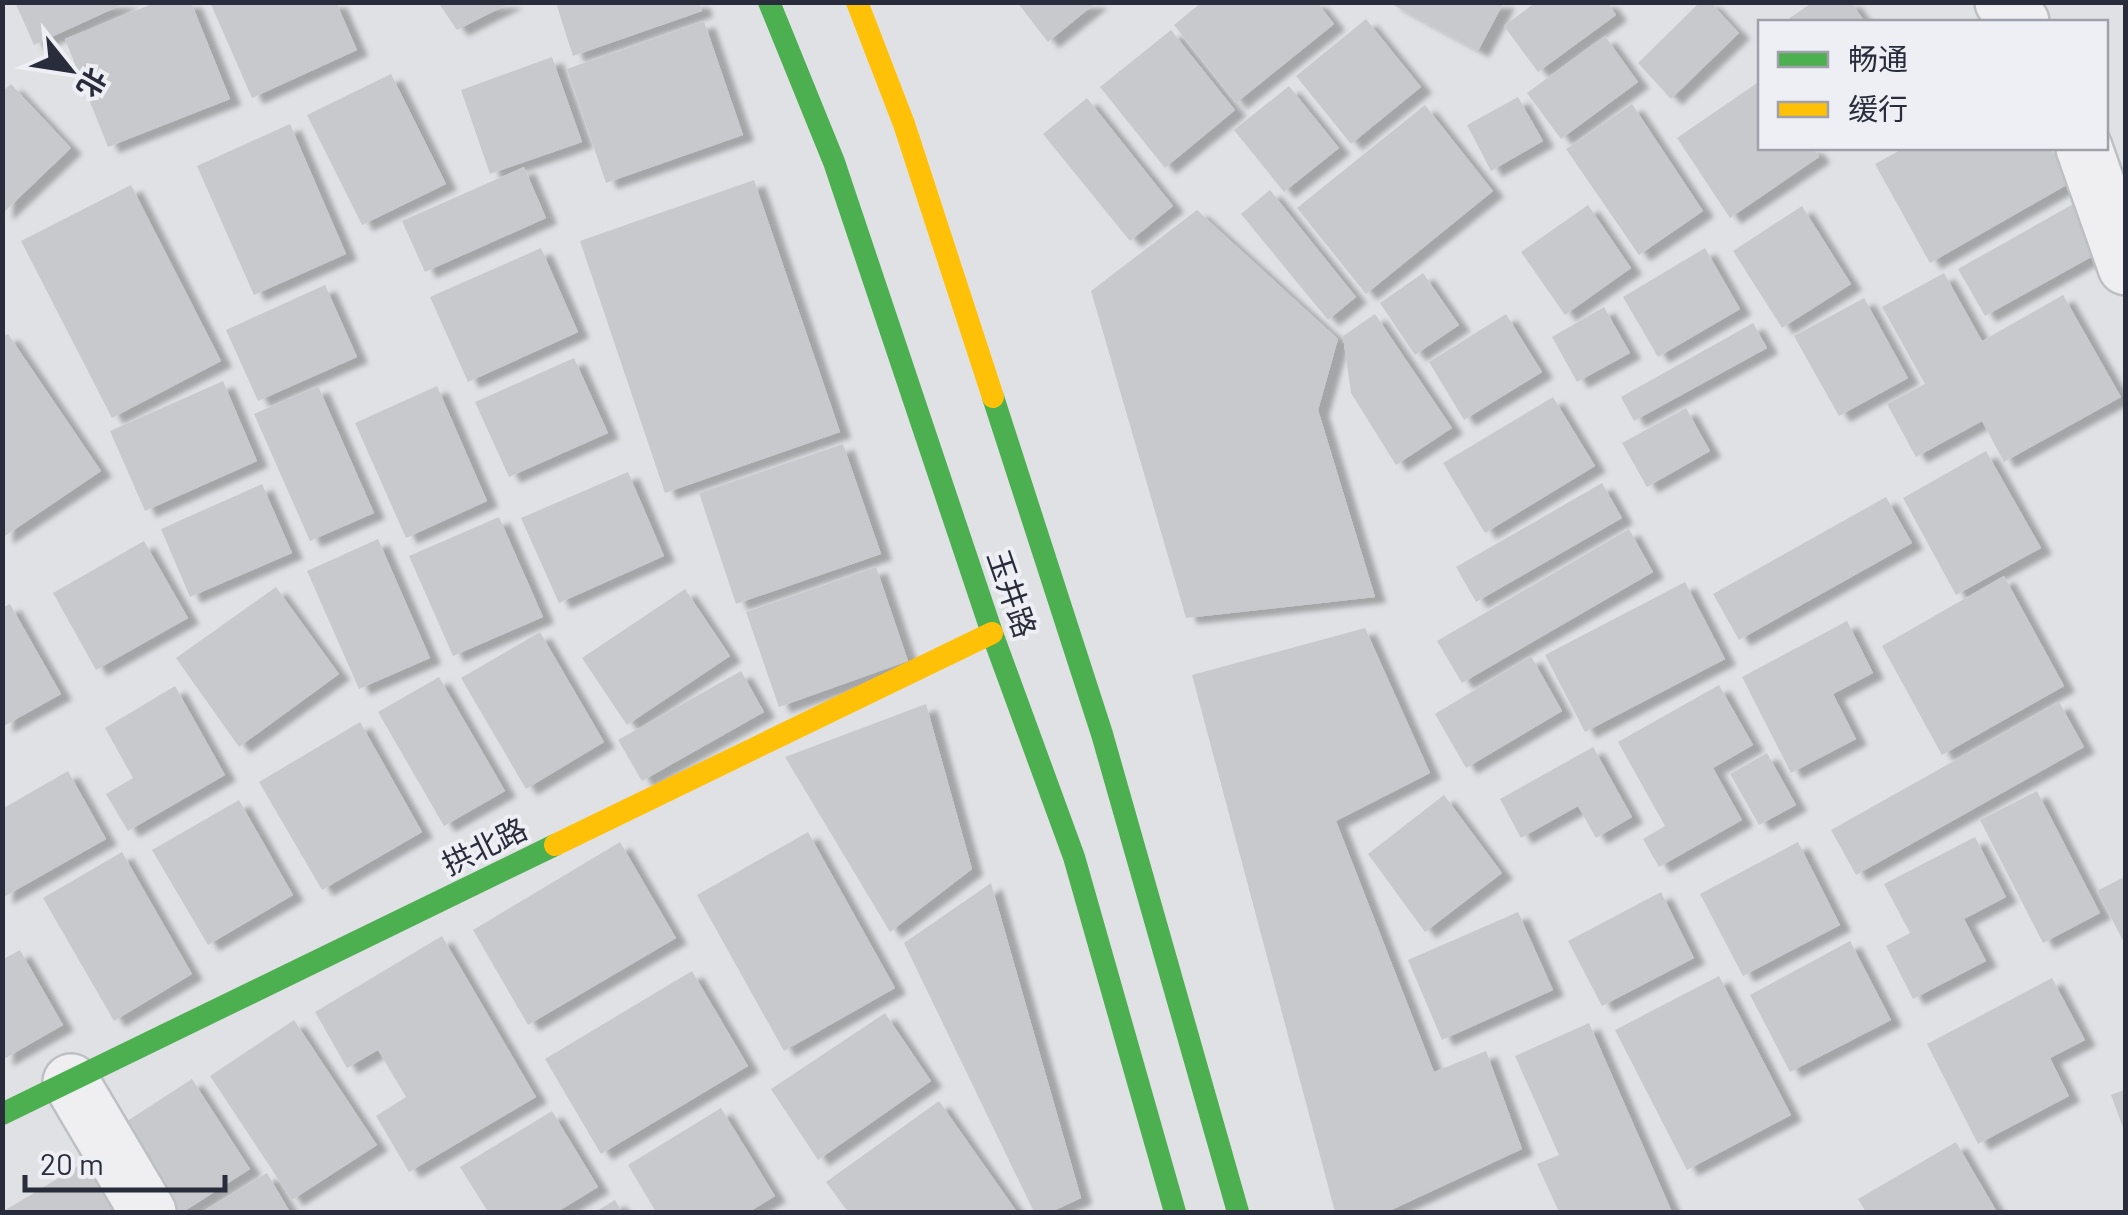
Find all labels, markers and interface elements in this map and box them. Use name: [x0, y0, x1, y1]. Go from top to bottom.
north arrow: [20, 20, 120, 120]
legend: [1758, 20, 2108, 150]
text: 畅通: [1848, 40, 1908, 76]
text: 北: [71, 62, 114, 104]
text: 缓行: [1848, 90, 1908, 126]
street label: 玉井路: [981, 545, 1045, 642]
street label: 拱北路: [436, 809, 532, 881]
scale bar: [25, 1130, 225, 1192]
text: 20 m: [40, 1145, 104, 1181]

